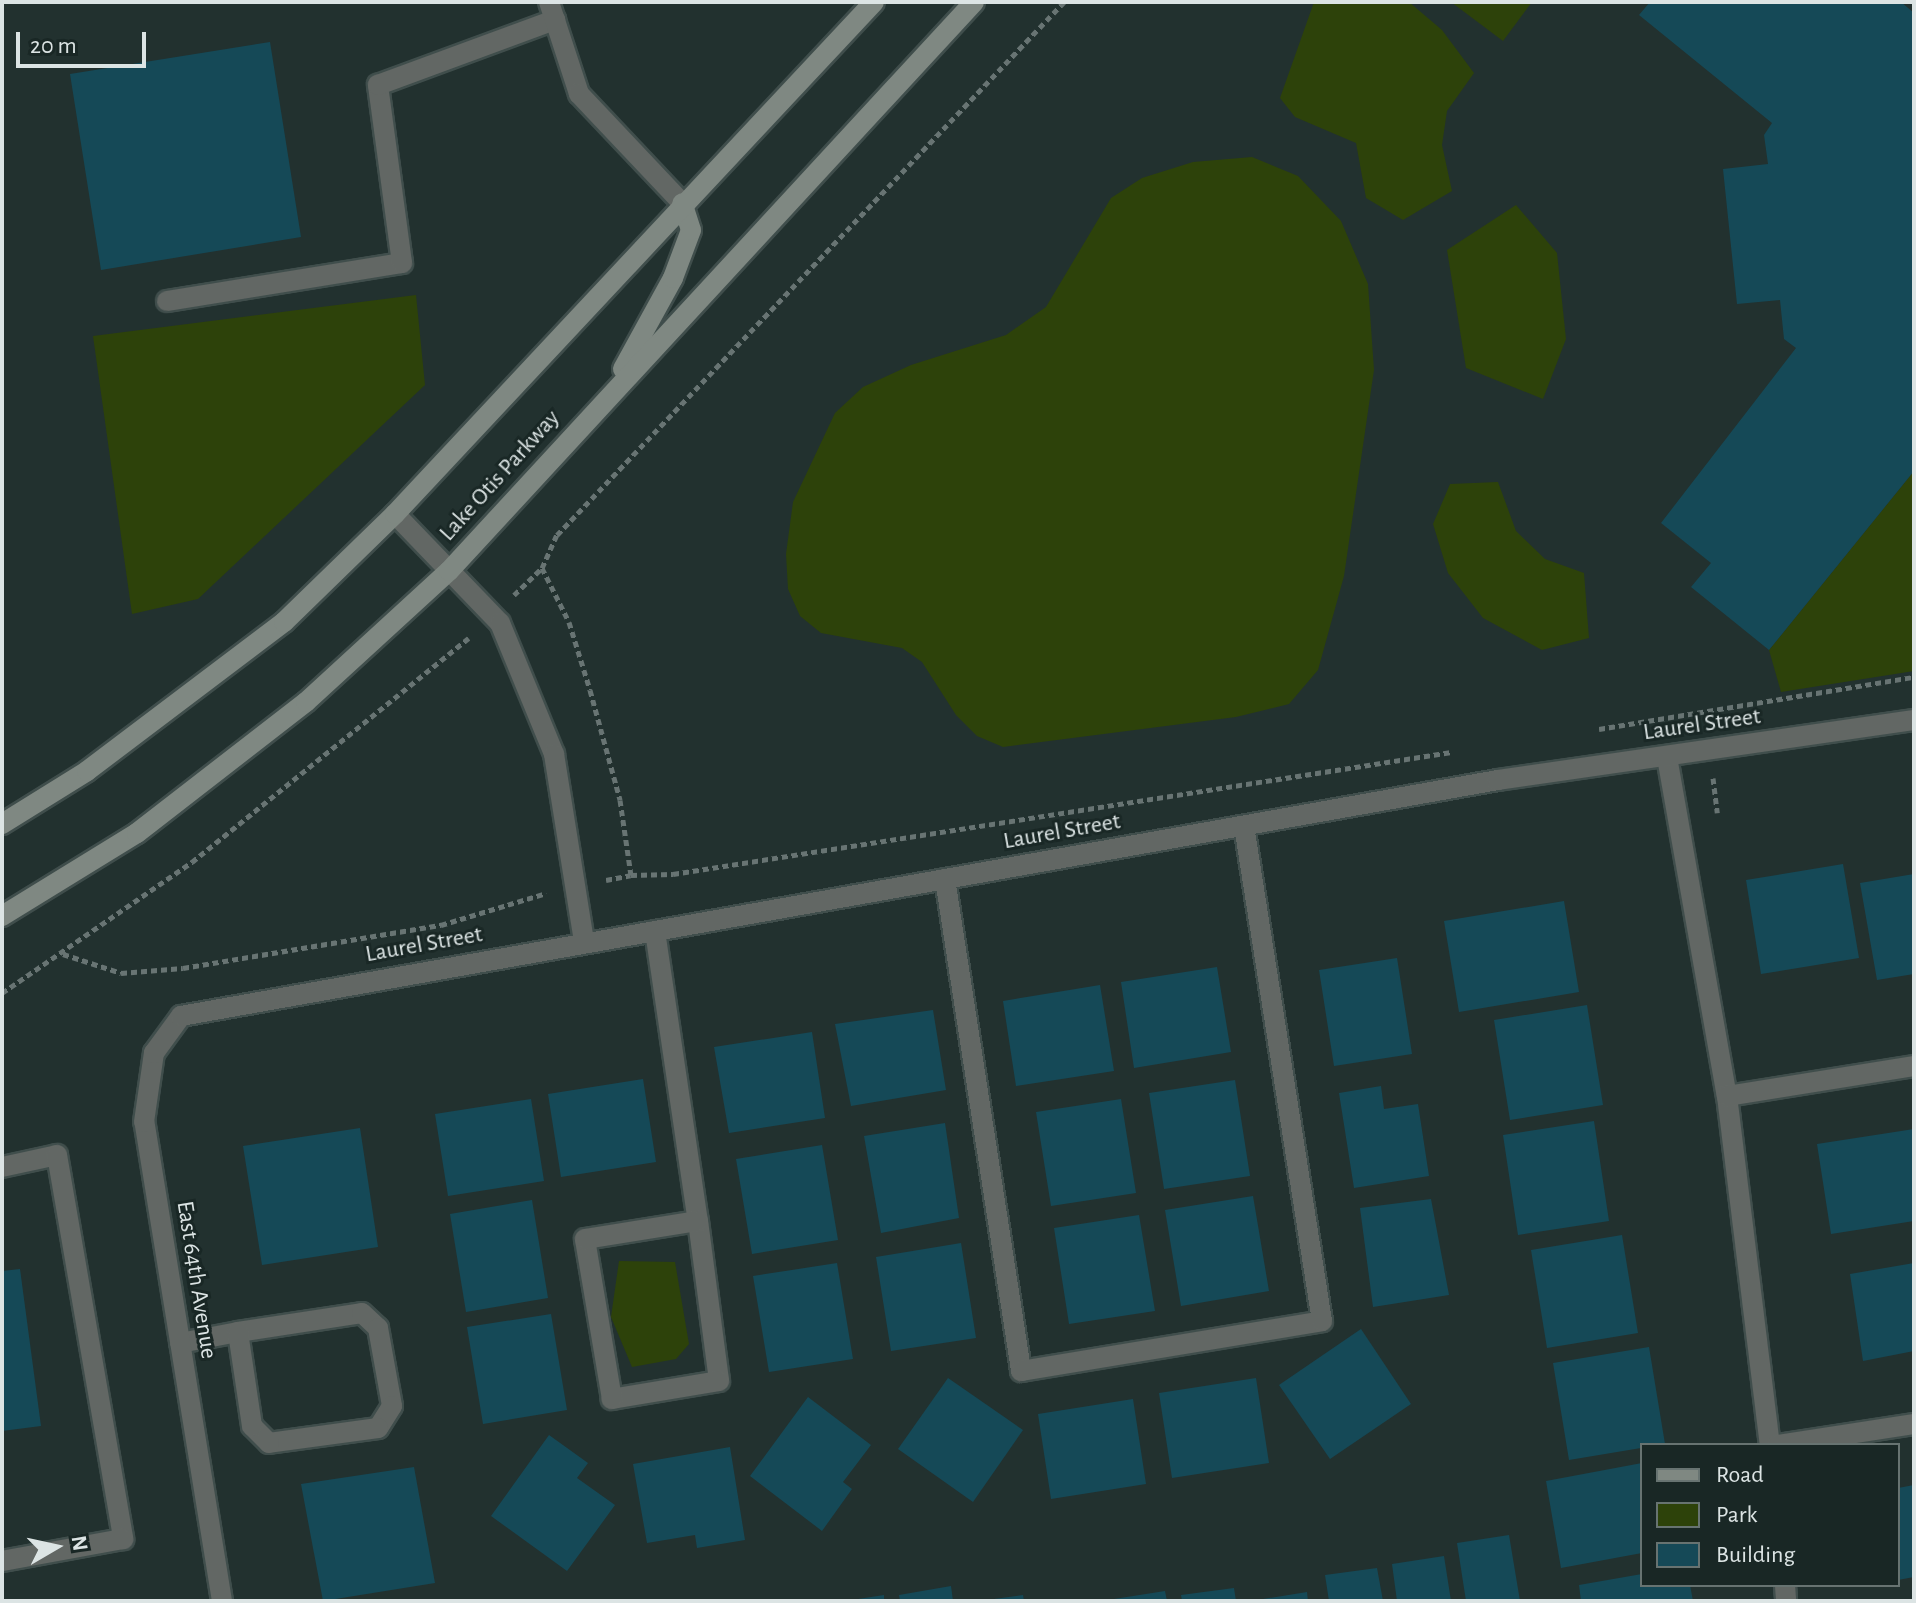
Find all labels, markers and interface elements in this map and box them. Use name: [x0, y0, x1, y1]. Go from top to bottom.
scale bar: [20, 16, 150, 66]
text: 20 m: [30, 34, 77, 58]
street label: Lake Otis Parkway: [434, 405, 566, 547]
street label: Laurel Street: [1641, 703, 1763, 747]
street label: Laurel Street: [1001, 808, 1123, 856]
street label: Laurel Street: [363, 921, 485, 969]
street label: East 64th Avenue: [169, 1199, 223, 1361]
legend: [1640, 1443, 1900, 1587]
text: Road: [1716, 1463, 1764, 1487]
text: Park: [1716, 1503, 1757, 1527]
north arrow: [16, 1507, 96, 1587]
text: N: [68, 1534, 92, 1553]
text: Building: [1716, 1543, 1795, 1567]

